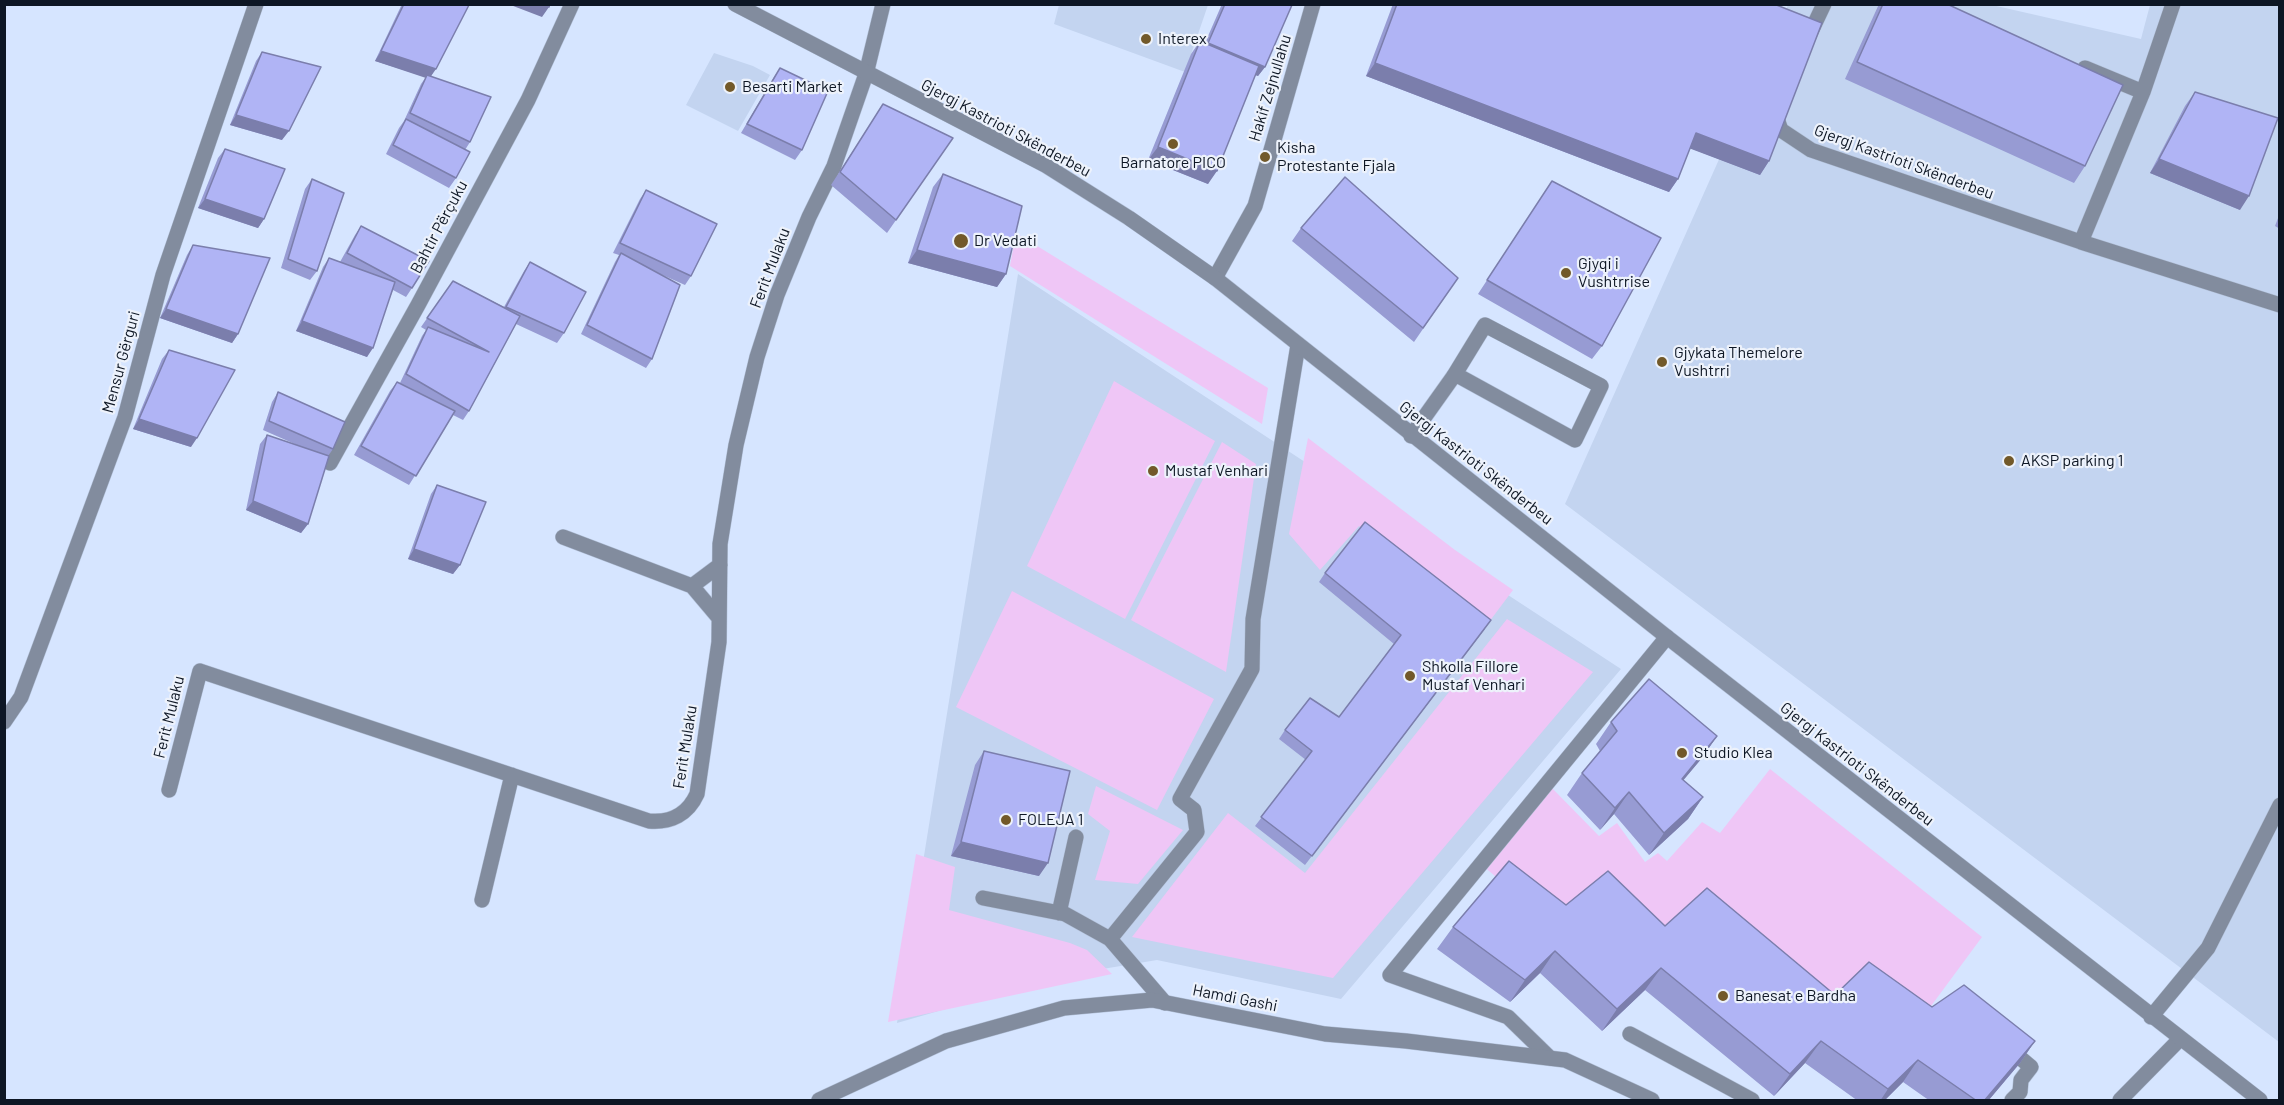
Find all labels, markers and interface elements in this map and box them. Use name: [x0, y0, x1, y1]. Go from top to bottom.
place label: Interex: [1158, 29, 1207, 49]
marker: Interex: [1139, 32, 1153, 46]
street label: Hakif Zejnullahu: [1245, 32, 1295, 144]
street label: Gjergj Kastrioti Skënderbeu: [918, 75, 1094, 181]
place label: Besarti Market: [742, 77, 843, 97]
marker: Besarti Market: [723, 80, 737, 94]
street label: Gjergj Kastrioti Skënderbeu: [1812, 121, 1996, 203]
marker: Barnatore PICO: [1166, 137, 1180, 151]
place label: Kisha Protestante Fjala: [1277, 138, 1395, 176]
marker: Kisha Protestante Fjala: [1258, 150, 1272, 164]
place label: Barnatore PICO: [1120, 153, 1226, 173]
street label: Bahtir Përçuku: [406, 177, 472, 277]
street label: Ferit Mulaku: [746, 225, 794, 311]
place label: Dr Vedati: [974, 231, 1037, 251]
marker: Dr Vedati: [952, 232, 970, 250]
place label: Gjyqi i Vushtrrise: [1578, 254, 1650, 292]
marker: Gjyqi i Vushtrrise: [1559, 266, 1573, 280]
street label: Mensur Gërguri: [98, 309, 144, 415]
place label: Gjykata Themelore Vushtrri: [1674, 343, 1803, 381]
marker: Gjykata Themelore Vushtrri: [1655, 355, 1669, 369]
street label: Gjergj Kastrioti Skënderbeu: [1395, 397, 1557, 529]
place label: AKSP parking 1: [2021, 451, 2123, 471]
marker: AKSP parking 1: [2002, 454, 2016, 468]
place label: Mustaf Venhari: [1165, 461, 1268, 481]
marker: Mustaf Venhari: [1146, 464, 1160, 478]
place label: Shkolla Fillore Mustaf Venhari: [1422, 657, 1525, 695]
marker: Shkolla Fillore Mustaf Venhari: [1403, 669, 1417, 683]
street label: Ferit Mulaku: [149, 674, 189, 760]
street label: Gjergj Kastrioti Skënderbeu: [1776, 698, 1938, 830]
street label: Ferit Mulaku: [669, 704, 701, 790]
place label: Studio Klea: [1694, 743, 1773, 763]
marker: Studio Klea: [1675, 746, 1689, 760]
place label: FOLEJA 1: [1018, 810, 1083, 830]
marker: FOLEJA 1: [999, 813, 1013, 827]
street label: Hamdi Gashi: [1191, 980, 1279, 1016]
place label: Banesat e Bardha: [1735, 986, 1856, 1006]
marker: Banesat e Bardha: [1716, 989, 1730, 1003]

